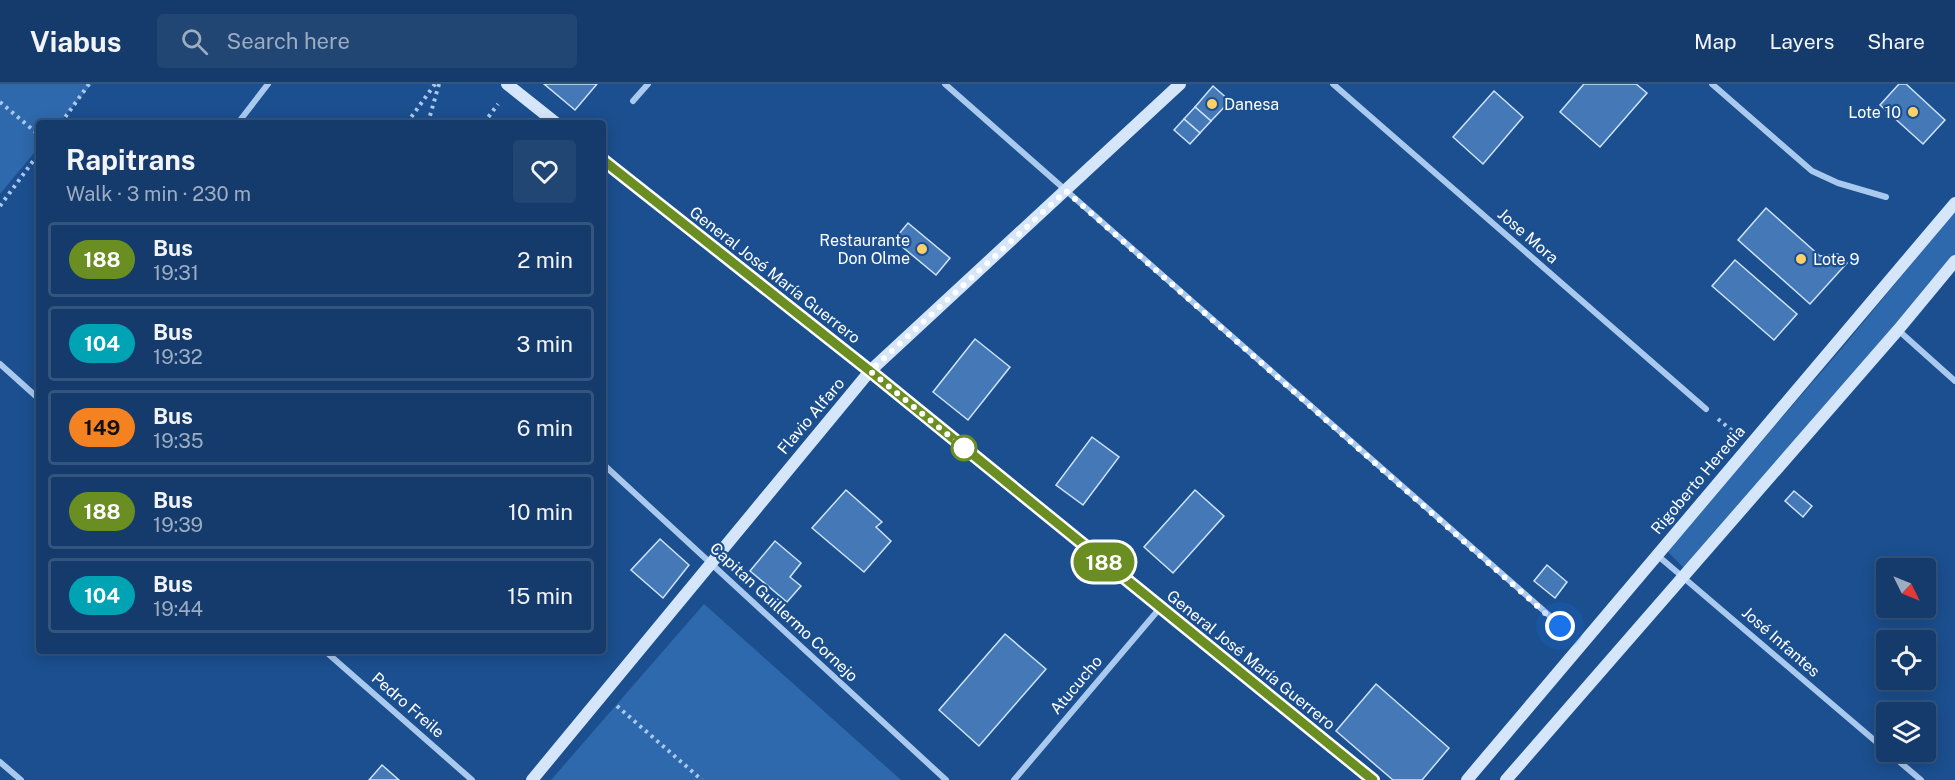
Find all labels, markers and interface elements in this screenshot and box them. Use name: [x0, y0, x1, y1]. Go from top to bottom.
search box: [157, 14, 577, 68]
text: Viabus: [30, 25, 121, 58]
icon: search: [178, 25, 211, 58]
text: Search here: [226, 28, 350, 54]
text: Map: [1694, 29, 1737, 54]
text: Layers: [1770, 29, 1834, 54]
text: Share: [1867, 29, 1925, 54]
place label: Danesa: [1224, 95, 1279, 114]
marker: Danesa: [1205, 97, 1219, 111]
place label: Lote 10: [1848, 103, 1901, 122]
marker: Lote 10: [1906, 105, 1920, 119]
button: heart: [513, 140, 576, 203]
text: Rapitrans: [66, 143, 196, 176]
text: Walk · 3 min · 230 m: [66, 182, 251, 206]
street label: General José María Guerrero: [686, 202, 864, 348]
street label: Jose Mora: [1494, 205, 1562, 267]
place label: Restaurante Don Olme: [819, 231, 910, 268]
text: Bus: [153, 235, 193, 261]
marker: Restaurante Don Olme: [915, 242, 929, 256]
text: 188: [83, 247, 121, 272]
text: 2 min: [517, 247, 573, 273]
place label: Lote 9: [1813, 250, 1859, 269]
marker: Lote 9: [1794, 252, 1808, 266]
text: 19:31: [153, 261, 199, 285]
text: Bus: [153, 319, 193, 345]
text: 104: [84, 331, 120, 356]
text: 3 min: [516, 331, 573, 357]
text: 19:32: [153, 345, 203, 369]
street label: Flavio Alfaro: [774, 374, 848, 458]
text: Bus: [153, 403, 193, 429]
text: 149: [84, 415, 120, 440]
text: 6 min: [517, 415, 573, 441]
street label: Rigoberto Heredia: [1647, 422, 1749, 538]
text: 19:35: [153, 429, 204, 453]
unlabelled marker: [951, 435, 977, 461]
text: Bus: [153, 487, 193, 513]
text: 188: [83, 499, 121, 524]
text: 10 min: [508, 499, 573, 525]
text: 19:39: [153, 513, 203, 537]
street label: Capitan Guillermo Cornejo: [706, 538, 862, 686]
line badge: 188: [1070, 542, 1138, 582]
text: 188: [1085, 550, 1123, 575]
north arrow: [1876, 558, 1936, 618]
map controls: [1876, 558, 1936, 762]
text: Bus: [153, 571, 193, 597]
text: 104: [84, 583, 120, 608]
text: 15 min: [507, 583, 573, 609]
street label: General José María Guerrero: [1163, 586, 1339, 734]
text: 19:44: [153, 597, 203, 621]
street label: José Infantes: [1738, 603, 1824, 681]
your location: [1545, 611, 1575, 641]
button: locate: [1876, 630, 1936, 690]
street label: Atucucho: [1046, 652, 1106, 718]
street label: Pedro Freile: [368, 668, 448, 742]
button: layers: [1876, 702, 1936, 762]

